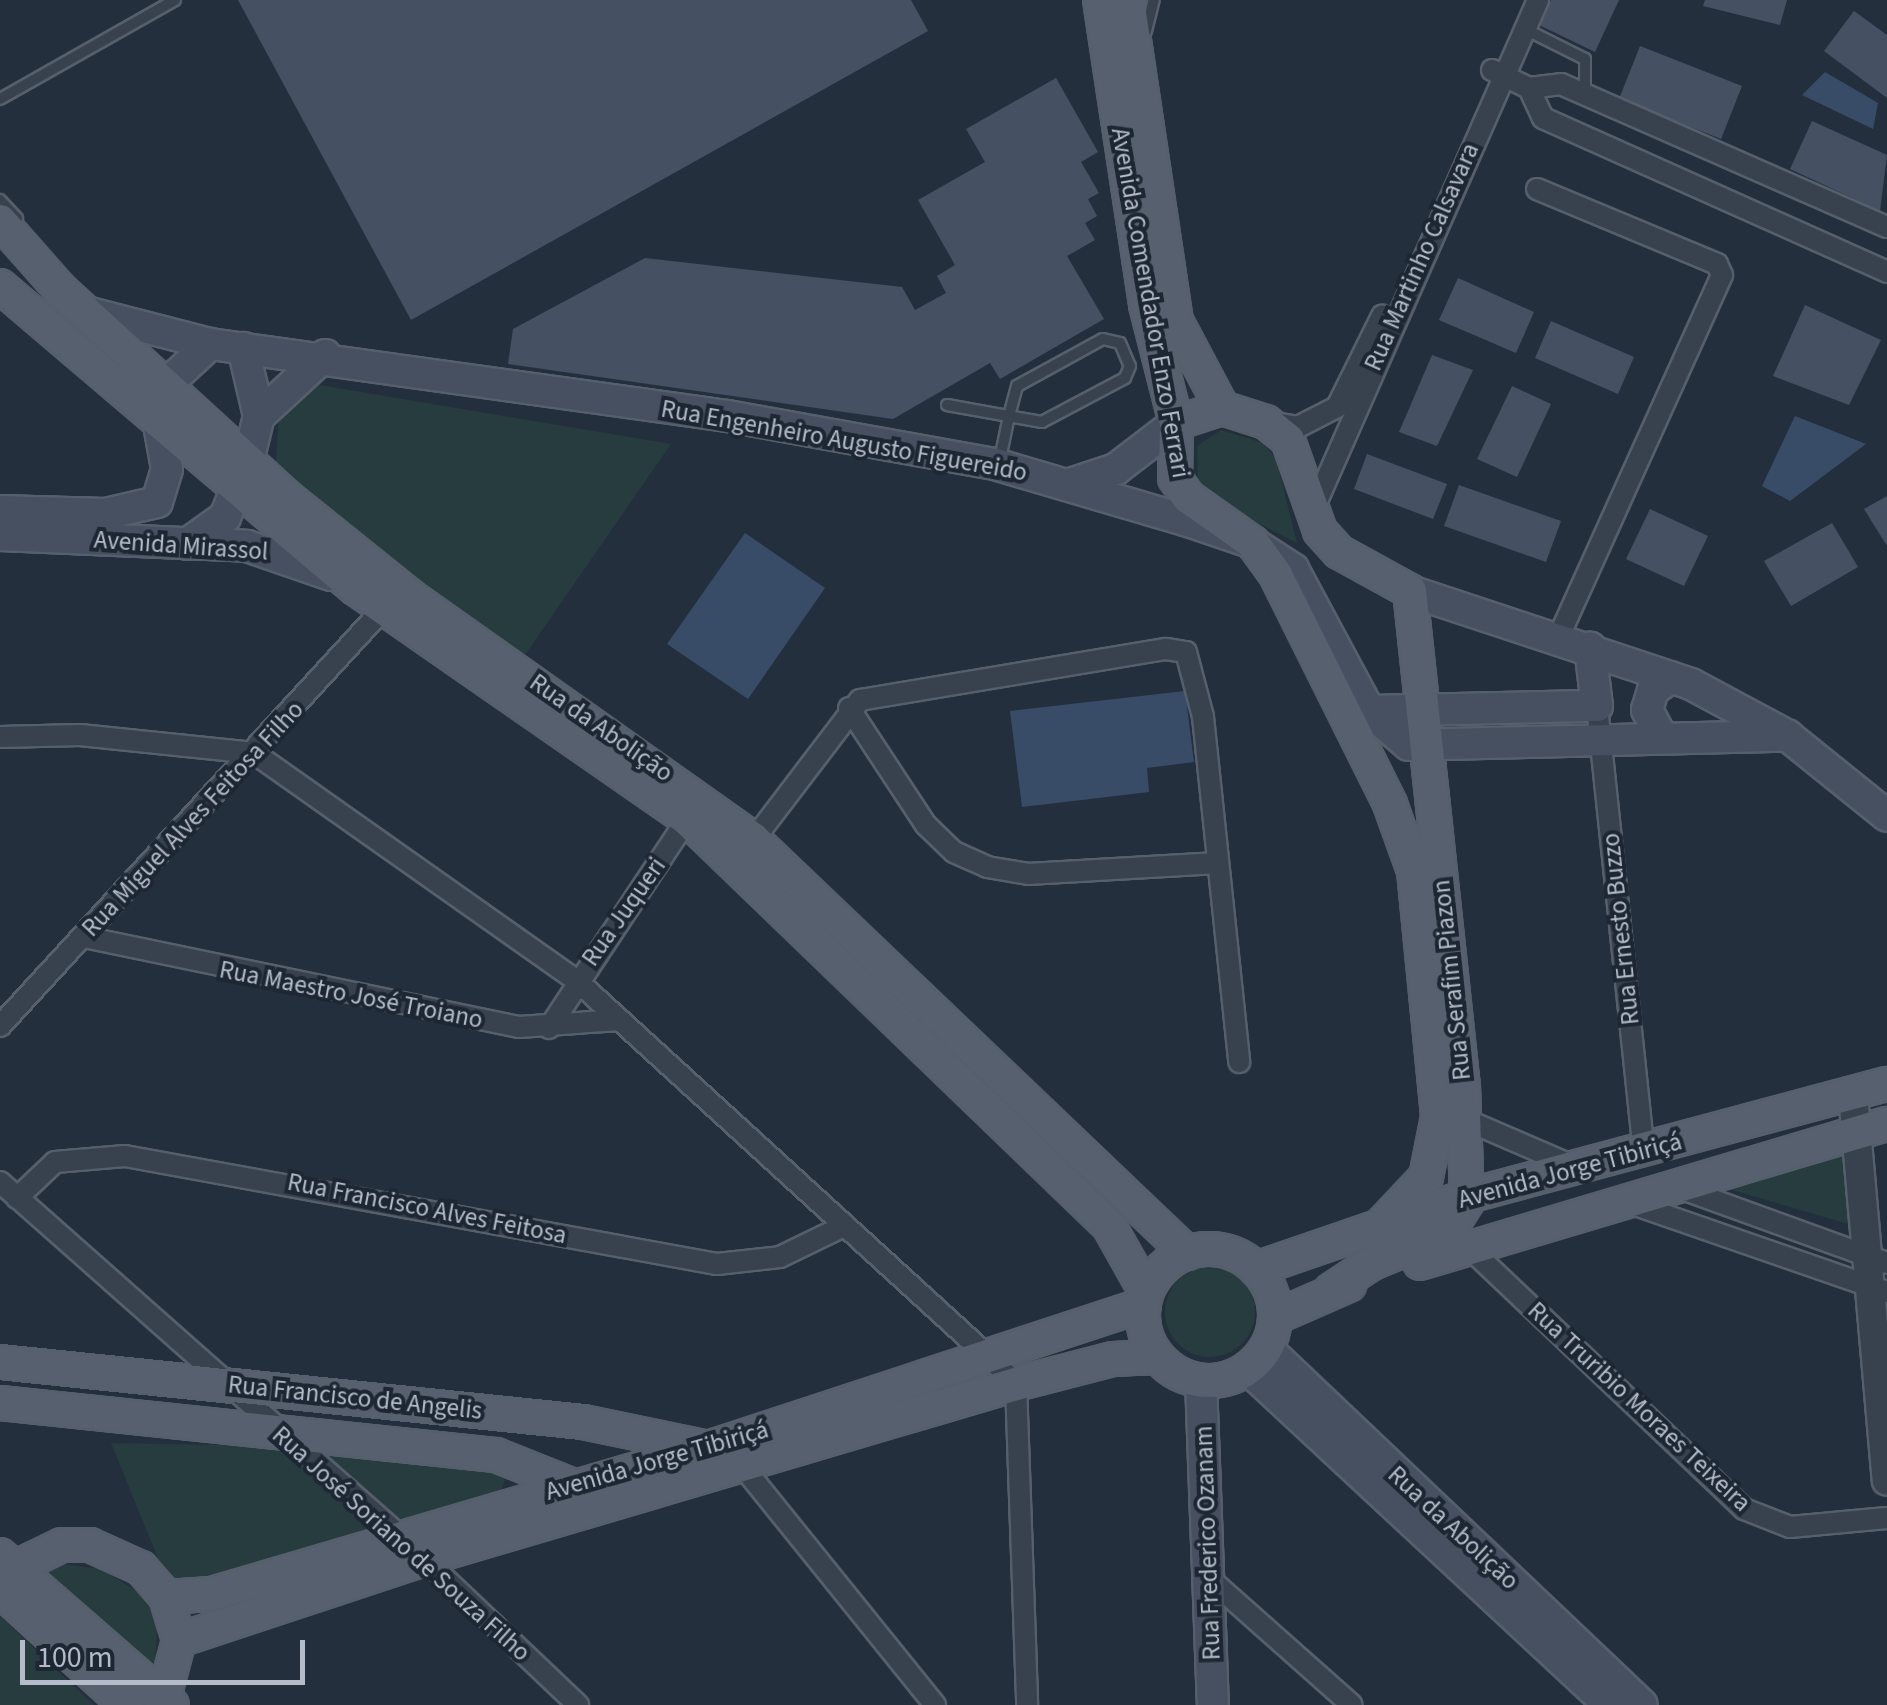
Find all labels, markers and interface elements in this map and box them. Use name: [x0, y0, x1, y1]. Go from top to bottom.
street label: Avenida Comendador Enzo Ferrari: [1104, 125, 1196, 481]
street label: Rua Martinho Calsavara: [1358, 138, 1486, 376]
street label: Rua Engenheiro Augusto Figuereido: [659, 394, 1029, 488]
street label: Avenida Mirassol: [93, 525, 269, 567]
street label: Rua da Abolição: [524, 668, 678, 788]
street label: Rua Miguel Alves Feitosa Filho: [76, 695, 310, 943]
street label: Rua Ernesto Buzzo: [1596, 832, 1646, 1026]
street label: Rua Juqueri: [576, 852, 672, 972]
street label: Rua Serafim Piazon: [1427, 878, 1477, 1082]
street label: Rua Maestro José Troiano: [217, 955, 485, 1035]
street label: Avenida Jorge Tibiriçá: [1455, 1127, 1685, 1215]
street label: Rua Francisco Alves Feitosa: [285, 1167, 569, 1251]
street label: Rua Truribio Moraes Teixeira: [1521, 1296, 1757, 1518]
street label: Rua Francisco de Angelis: [227, 1370, 483, 1426]
street label: Avenida Jorge Tibiriçá: [542, 1415, 772, 1507]
street label: Rua José Soriano de Souza Filho: [266, 1420, 536, 1668]
street label: Rua Frederico Ozanam: [1189, 1425, 1227, 1661]
street label: Rua da Abolição: [1381, 1460, 1525, 1596]
scale bar: [25, 1620, 310, 1682]
text: 100 m: [37, 1636, 113, 1679]

